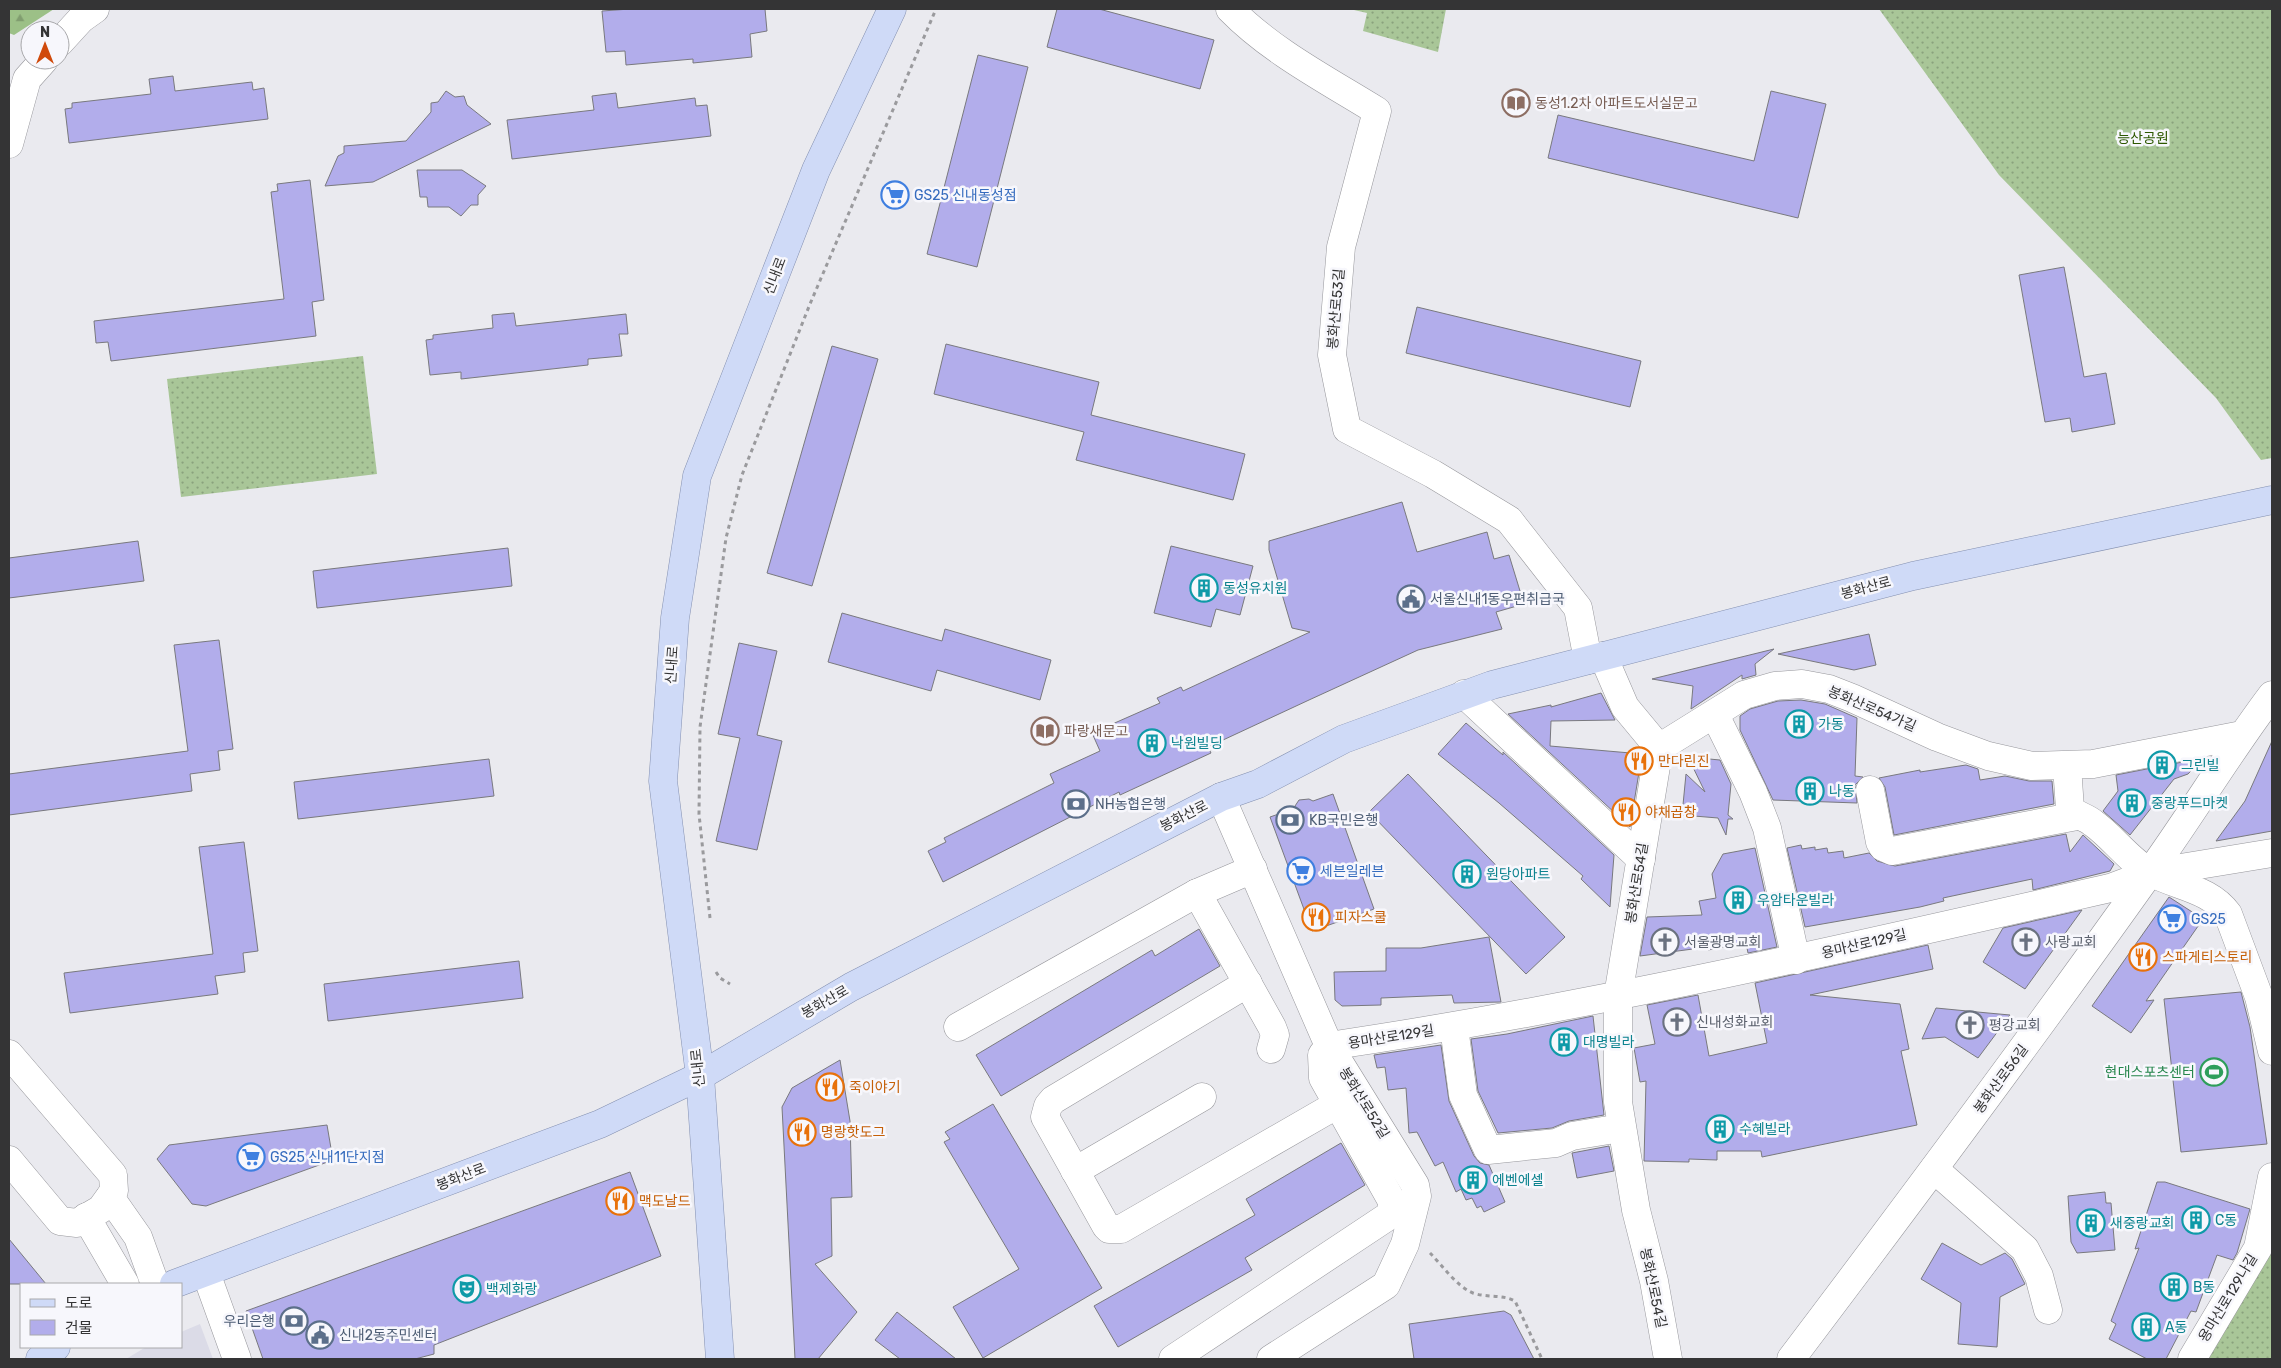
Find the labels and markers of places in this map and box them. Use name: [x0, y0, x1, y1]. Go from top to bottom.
library icon: 동성1.2차 아파트도서실문고: [1501, 88, 1531, 118]
place label: 동성1.2차 아파트도서실문고: [1535, 95, 1698, 112]
supermarket icon: GS25 신내동성점: [880, 180, 910, 210]
place label: GS25 신내동성점: [914, 187, 1017, 204]
building icon: 동성유치원: [1189, 573, 1219, 603]
place label: 동성유치원: [1223, 580, 1287, 597]
public building icon: 서울신내1동우편취급국: [1396, 584, 1426, 614]
place label: 서울신내1동우편취급국: [1430, 591, 1565, 608]
building icon: 가동: [1784, 709, 1814, 739]
library icon: 파랑새문고: [1030, 716, 1060, 746]
place label: 가동: [1818, 716, 1844, 733]
place label: 파랑새문고: [1064, 723, 1129, 740]
building icon: 낙원빌딩: [1137, 728, 1167, 758]
place label: 낙원빌딩: [1171, 735, 1223, 752]
restaurant icon: 만다린진: [1624, 746, 1654, 776]
building icon: 그린빌: [2147, 750, 2177, 780]
place label: 만다린진: [1658, 753, 1710, 770]
place label: 그린빌: [2181, 757, 2220, 774]
building icon: 나동: [1795, 776, 1825, 806]
place label: 나동: [1829, 783, 1855, 800]
building icon: 중랑푸드마켓: [2117, 788, 2147, 818]
bank icon: NH농협은행: [1061, 789, 1091, 819]
place label: 중랑푸드마켓: [2151, 795, 2228, 812]
place label: NH농협은행: [1095, 796, 1166, 813]
restaurant icon: 야채곱창: [1611, 797, 1641, 827]
place label: 야채곱창: [1645, 804, 1697, 821]
bank icon: KB국민은행: [1275, 805, 1305, 835]
place label: KB국민은행: [1309, 812, 1378, 829]
supermarket icon: 세븐일레븐: [1286, 856, 1316, 886]
building icon: 원당아파트: [1452, 859, 1482, 889]
place label: 세븐일레븐: [1320, 863, 1385, 880]
place label: 원당아파트: [1486, 866, 1551, 883]
building icon: 우암타운빌라: [1723, 885, 1753, 915]
place label: 우암타운빌라: [1757, 892, 1834, 909]
restaurant icon: 피자스쿨: [1301, 902, 1331, 932]
supermarket icon: GS25: [2157, 904, 2187, 934]
place label: 피자스쿨: [1335, 909, 1387, 926]
place label: GS25: [2191, 911, 2226, 928]
church icon: 서울광명교회: [1650, 927, 1680, 957]
church icon: 사랑교회: [2011, 927, 2041, 957]
place label: 서울광명교회: [1684, 934, 1761, 951]
place label: 사랑교회: [2045, 934, 2097, 951]
restaurant icon: 스파게티스토리: [2128, 942, 2158, 972]
place label: 스파게티스토리: [2162, 949, 2252, 966]
church icon: 신내성화교회: [1662, 1007, 1692, 1037]
church icon: 평강교회: [1955, 1010, 1985, 1040]
place label: 신내성화교회: [1696, 1014, 1773, 1031]
place label: 평강교회: [1989, 1017, 2041, 1034]
building icon: 대명빌라: [1549, 1027, 1579, 1057]
place label: 대명빌라: [1583, 1034, 1635, 1051]
sports icon: 현대스포츠센터: [2199, 1057, 2229, 1087]
place label: 현대스포츠센터: [2105, 1064, 2195, 1081]
restaurant icon: 죽이야기: [815, 1072, 845, 1102]
place label: 죽이야기: [849, 1079, 901, 1096]
building icon: 수혜빌라: [1705, 1114, 1735, 1144]
restaurant icon: 명랑핫도그: [787, 1117, 817, 1147]
place label: 수혜빌라: [1739, 1121, 1791, 1138]
place label: 명랑핫도그: [821, 1124, 886, 1141]
supermarket icon: GS25 신내11단지점: [236, 1142, 266, 1172]
place label: GS25 신내11단지점: [270, 1149, 385, 1166]
building icon: 에벤에셀: [1458, 1165, 1488, 1195]
place label: 에벤에셀: [1492, 1172, 1544, 1189]
restaurant icon: 맥도날드: [605, 1186, 635, 1216]
place label: 맥도날드: [639, 1193, 691, 1210]
building icon: C동: [2181, 1205, 2211, 1235]
building icon: 새중랑교회: [2076, 1208, 2106, 1238]
place label: C동: [2215, 1212, 2237, 1229]
place label: 새중랑교회: [2110, 1215, 2174, 1232]
building icon: B동: [2159, 1272, 2189, 1302]
theatre icon: 백제화랑: [452, 1274, 482, 1304]
place label: B동: [2193, 1279, 2215, 1296]
place label: 백제화랑: [486, 1281, 538, 1298]
bank icon: 우리은행: [279, 1306, 309, 1336]
building icon: A동: [2131, 1312, 2161, 1342]
place label: 우리은행: [223, 1313, 275, 1330]
place label: A동: [2165, 1319, 2187, 1336]
public building icon: 신내2동주민센터: [305, 1320, 335, 1350]
place label: 신내2동주민센터: [339, 1327, 437, 1344]

